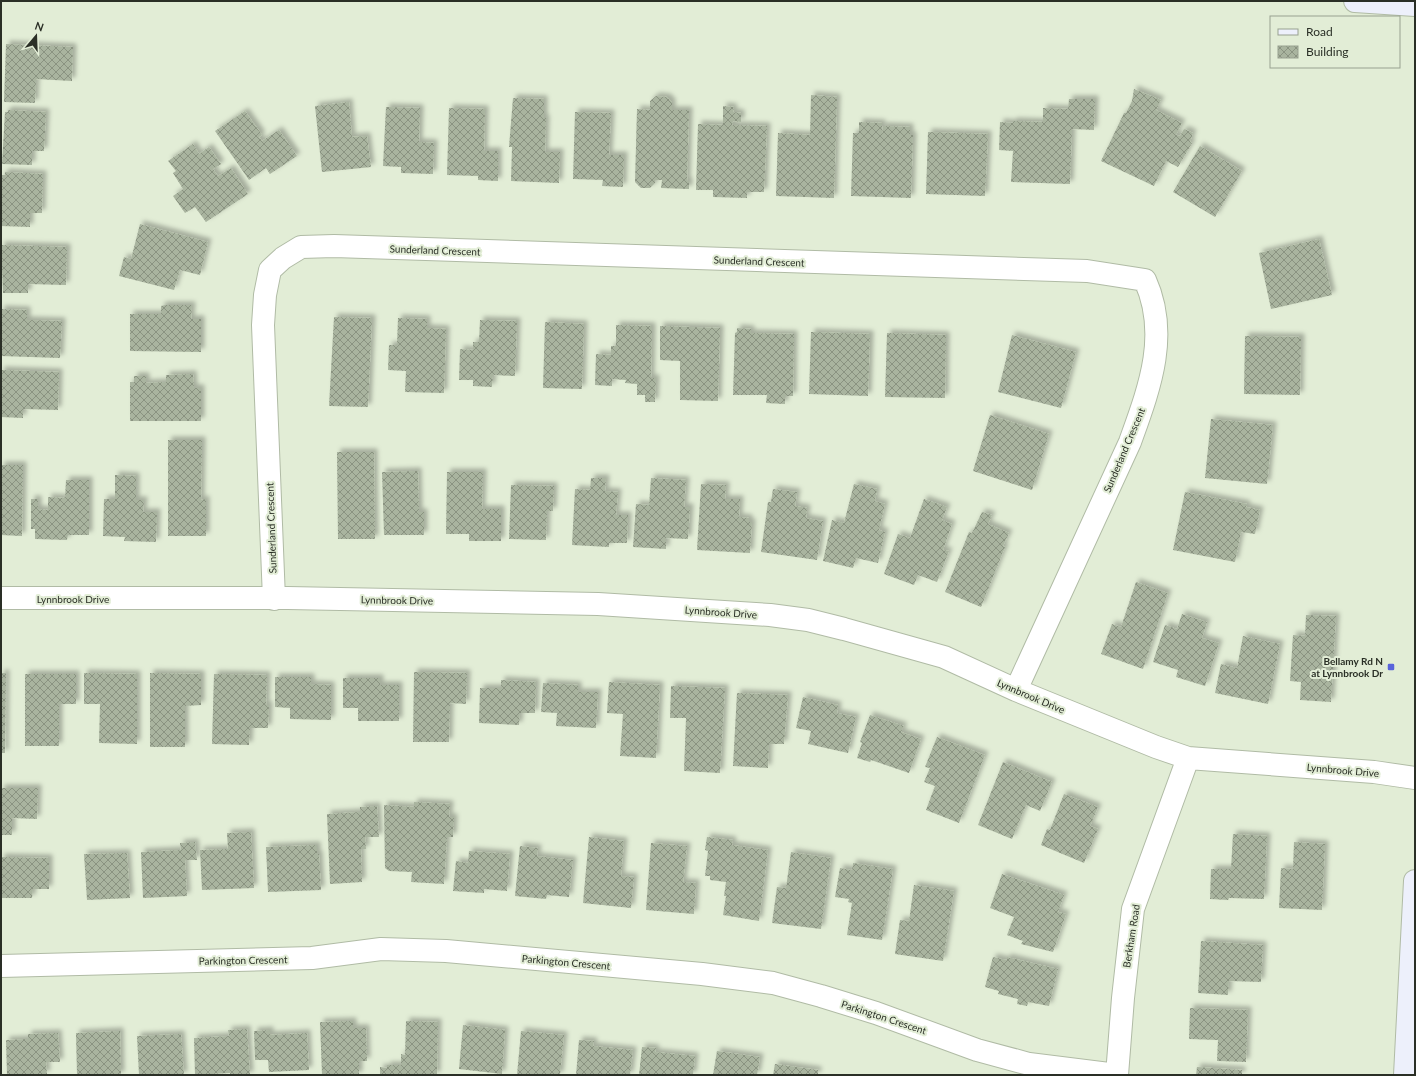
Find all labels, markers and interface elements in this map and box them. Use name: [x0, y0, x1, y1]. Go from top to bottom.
north arrow: [16, 16, 56, 56]
legend: [1270, 16, 1400, 68]
text: N: [33, 19, 46, 34]
text: Road: [1306, 24, 1333, 39]
text: Building: [1306, 44, 1349, 59]
street label: Sunderland Crescent: [389, 242, 481, 258]
street label: Sunderland Crescent: [713, 253, 805, 269]
street label: Sunderland Crescent: [1101, 405, 1147, 494]
street label: Sunderland Crescent: [263, 482, 279, 574]
street label: Lynnbrook Drive: [37, 593, 109, 605]
street label: Lynnbrook Drive: [361, 593, 433, 607]
street label: Lynnbrook Drive: [684, 603, 758, 621]
place label: Bellamy Rd N at Lynnbrook Dr: [1311, 655, 1383, 679]
marker: Bellamy Rd N at Lynnbrook Dr: [1386, 662, 1396, 672]
street label: Lynnbrook Drive: [995, 676, 1067, 716]
street label: Lynnbrook Drive: [1306, 761, 1380, 779]
street label: Berkham Road: [1120, 903, 1142, 969]
street label: Parkington Crescent: [521, 952, 611, 972]
street label: Parkington Crescent: [198, 953, 288, 967]
street label: Parkington Crescent: [840, 998, 928, 1037]

